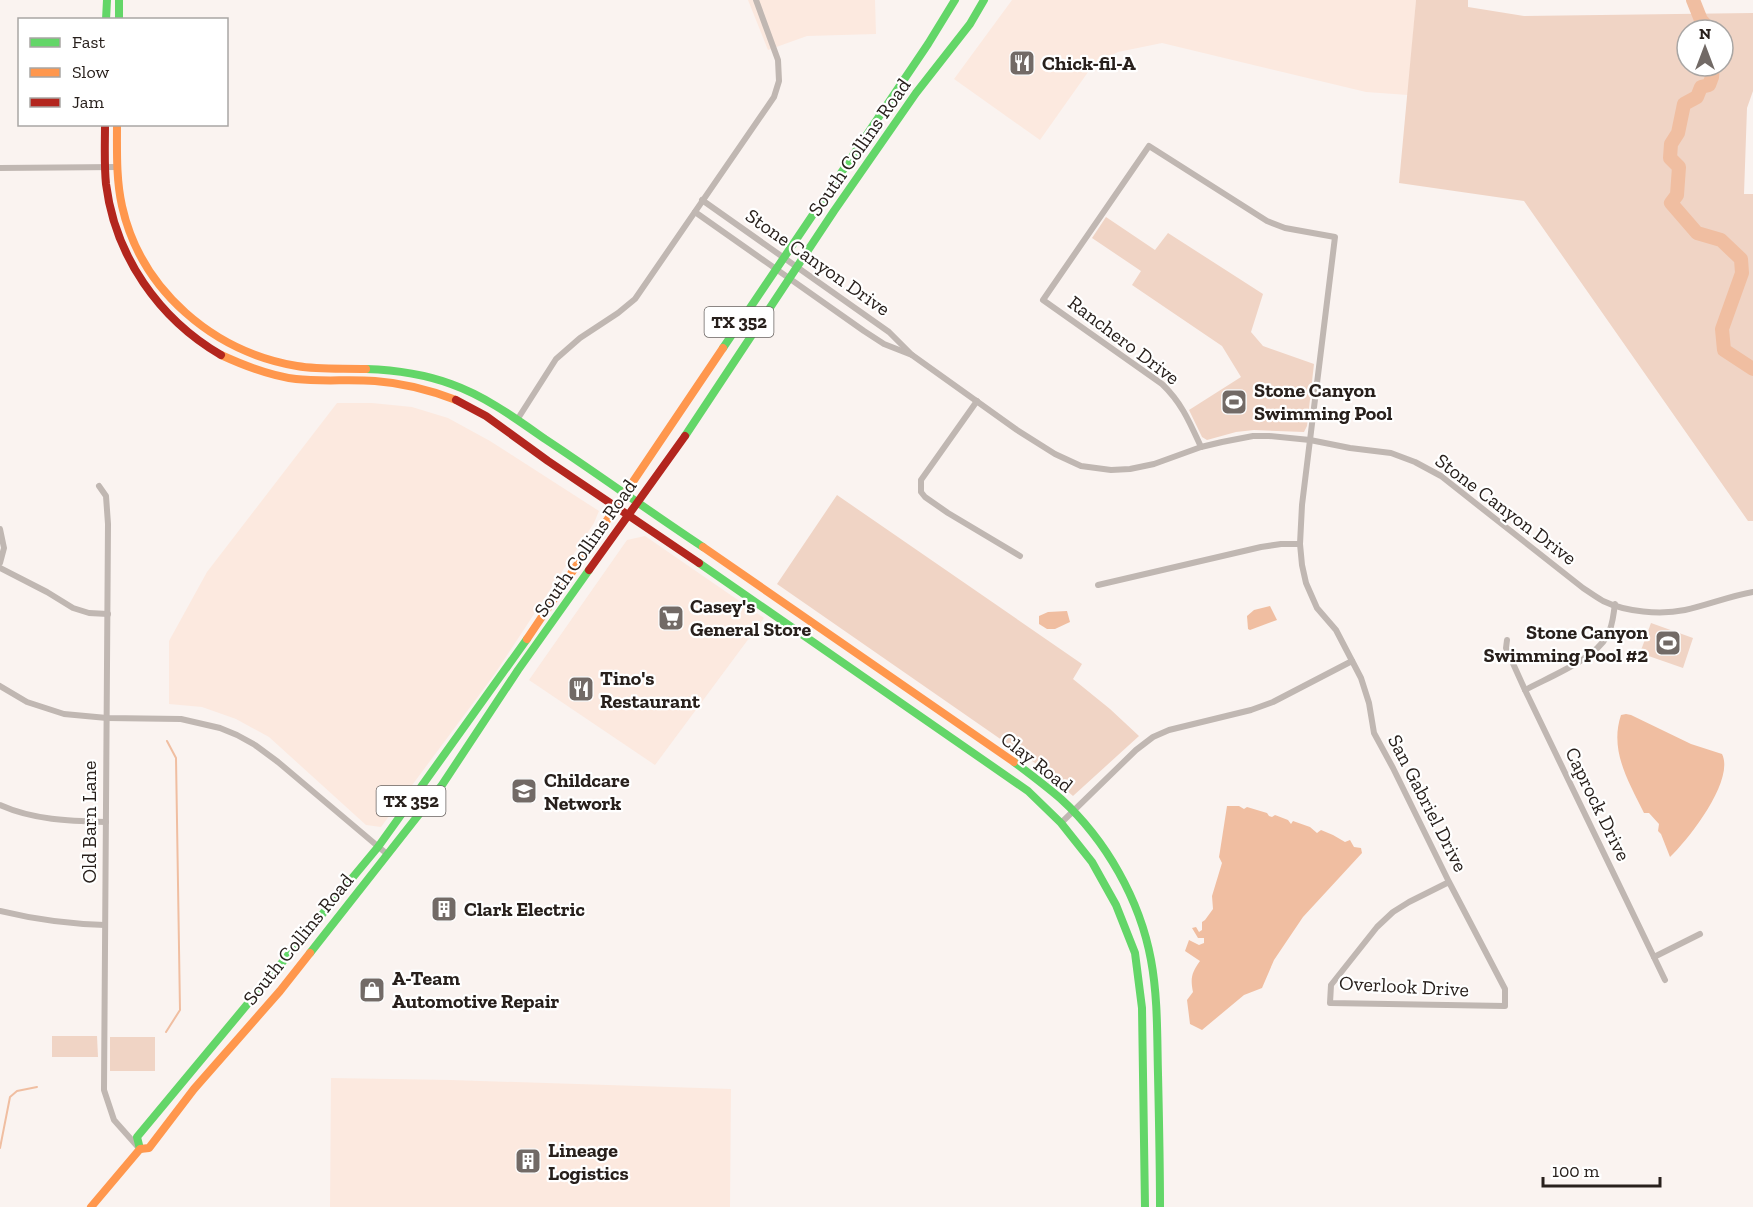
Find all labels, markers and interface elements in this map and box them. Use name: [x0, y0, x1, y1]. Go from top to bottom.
legend: [18, 18, 228, 126]
north arrow: [1675, 18, 1735, 78]
text: N: [1699, 24, 1711, 43]
text: Fast: [72, 31, 105, 53]
restaurant icon: Chick-fil-A: [1007, 48, 1037, 78]
place label: Chick-fil-A: [1042, 51, 1136, 75]
text: Slow: [72, 61, 109, 83]
street label: South Collins Road: [803, 74, 915, 220]
text: Jam: [72, 91, 104, 113]
street label: Stone Canyon Drive: [741, 203, 895, 321]
street label: Ranchero Drive: [1063, 290, 1185, 390]
road number: TX 352: [704, 307, 774, 337]
place label: Stone Canyon Swimming Pool: [1254, 378, 1393, 425]
sports icon: Stone Canyon Swimming Pool: [1219, 387, 1249, 417]
street label: Stone Canyon Drive: [1431, 448, 1581, 570]
street label: South Collins Road: [529, 475, 641, 621]
place label: Casey's General Store: [690, 594, 812, 641]
supermarket icon: Casey's General Store: [656, 603, 686, 633]
place label: Stone Canyon Swimming Pool #2: [1484, 620, 1648, 667]
sports icon: Stone Canyon Swimming Pool #2: [1653, 628, 1683, 658]
place label: Tino's Restaurant: [600, 666, 701, 713]
restaurant icon: Tino's Restaurant: [566, 674, 596, 704]
street label: Clay Road: [996, 726, 1078, 798]
street label: San Gabriel Drive: [1383, 730, 1473, 876]
street label: Caprock Drive: [1560, 743, 1636, 865]
street label: Old Barn Lane: [77, 761, 101, 883]
place label: Childcare Network: [544, 768, 630, 815]
school or university icon: Childcare Network: [509, 776, 539, 806]
road number: TX 352: [376, 786, 446, 816]
street label: South Collins Road: [238, 868, 358, 1010]
building icon: Clark Electric: [429, 894, 459, 924]
place label: Clark Electric: [464, 897, 586, 921]
place label: A-Team Automotive Repair: [392, 966, 560, 1013]
street label: Overlook Drive: [1338, 971, 1470, 1001]
shop icon: A-Team Automotive Repair: [357, 975, 387, 1005]
place label: Lineage Logistics: [548, 1138, 629, 1185]
building icon: Lineage Logistics: [513, 1146, 543, 1176]
scale bar: [1543, 1150, 1660, 1188]
text: 100 m: [1552, 1160, 1600, 1182]

